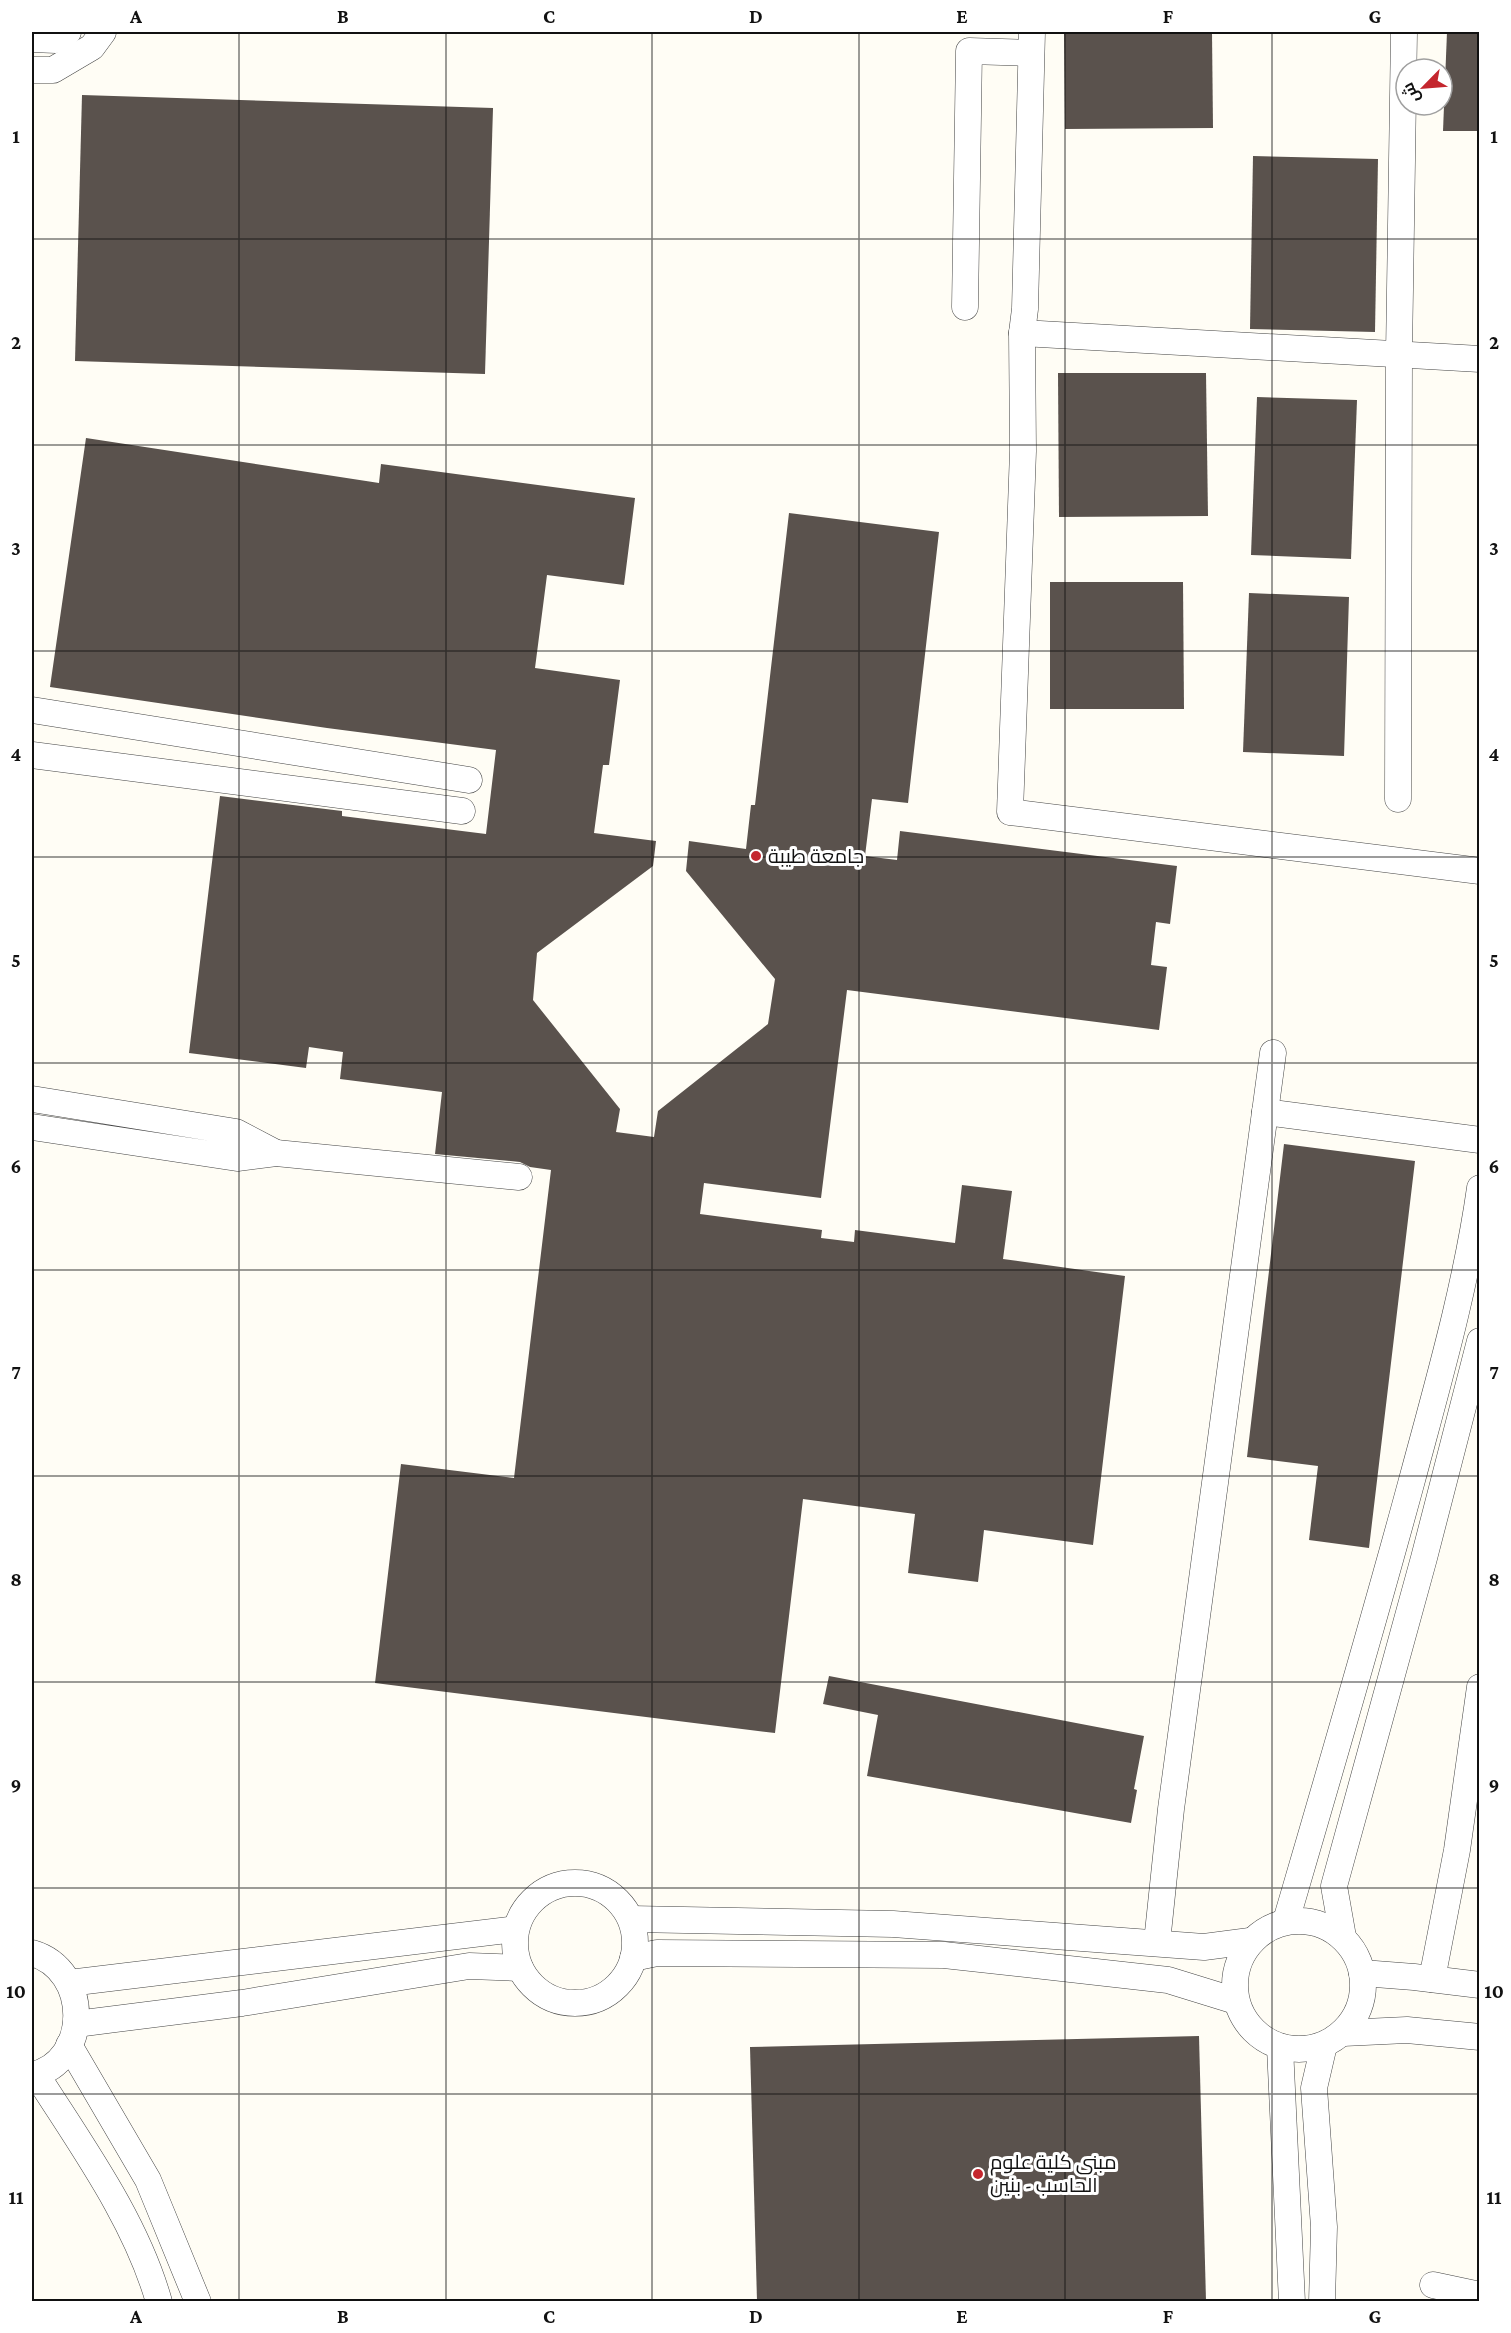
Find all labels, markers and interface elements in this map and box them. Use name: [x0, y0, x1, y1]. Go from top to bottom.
text: A: [129, 5, 143, 27]
text: B: [337, 5, 349, 27]
text: C: [543, 5, 555, 27]
text: D: [749, 5, 763, 27]
text: E: [956, 5, 968, 27]
text: F: [1163, 5, 1174, 27]
text: G: [1369, 5, 1382, 27]
north arrow: [1394, 57, 1454, 117]
text: ش: [1399, 80, 1424, 106]
text: 1: [12, 125, 20, 147]
text: 1: [1490, 125, 1498, 147]
text: 2: [11, 331, 21, 353]
text: 2: [1489, 331, 1499, 353]
text: 3: [11, 537, 21, 559]
text: 3: [1489, 537, 1499, 559]
text: 4: [11, 743, 22, 765]
text: 4: [1489, 743, 1500, 765]
place label: جامعة طيبة: [768, 845, 864, 867]
marker: جامعة طيبة: [749, 849, 763, 863]
text: 5: [11, 949, 21, 971]
text: 5: [1489, 949, 1499, 971]
text: 6: [11, 1155, 21, 1177]
text: 6: [1489, 1155, 1499, 1177]
text: 7: [11, 1361, 21, 1383]
text: 7: [1489, 1361, 1499, 1383]
text: 8: [10, 1568, 22, 1590]
text: 8: [1488, 1568, 1500, 1590]
text: 9: [11, 1774, 21, 1796]
text: 9: [1489, 1774, 1499, 1796]
text: 10: [6, 1980, 26, 2002]
text: 10: [1484, 1980, 1504, 2002]
place label: مبنى كلية علوم الحاسب - بنين: [990, 2151, 1117, 2198]
marker: مبنى كلية علوم الحاسب - بنين: [971, 2167, 985, 2181]
text: 11: [9, 2186, 24, 2208]
text: 11: [1487, 2186, 1502, 2208]
text: A: [129, 2305, 143, 2327]
text: B: [337, 2305, 349, 2327]
text: C: [543, 2305, 555, 2327]
text: D: [749, 2305, 763, 2327]
text: E: [956, 2305, 968, 2327]
text: F: [1163, 2305, 1174, 2327]
text: G: [1369, 2305, 1382, 2327]

